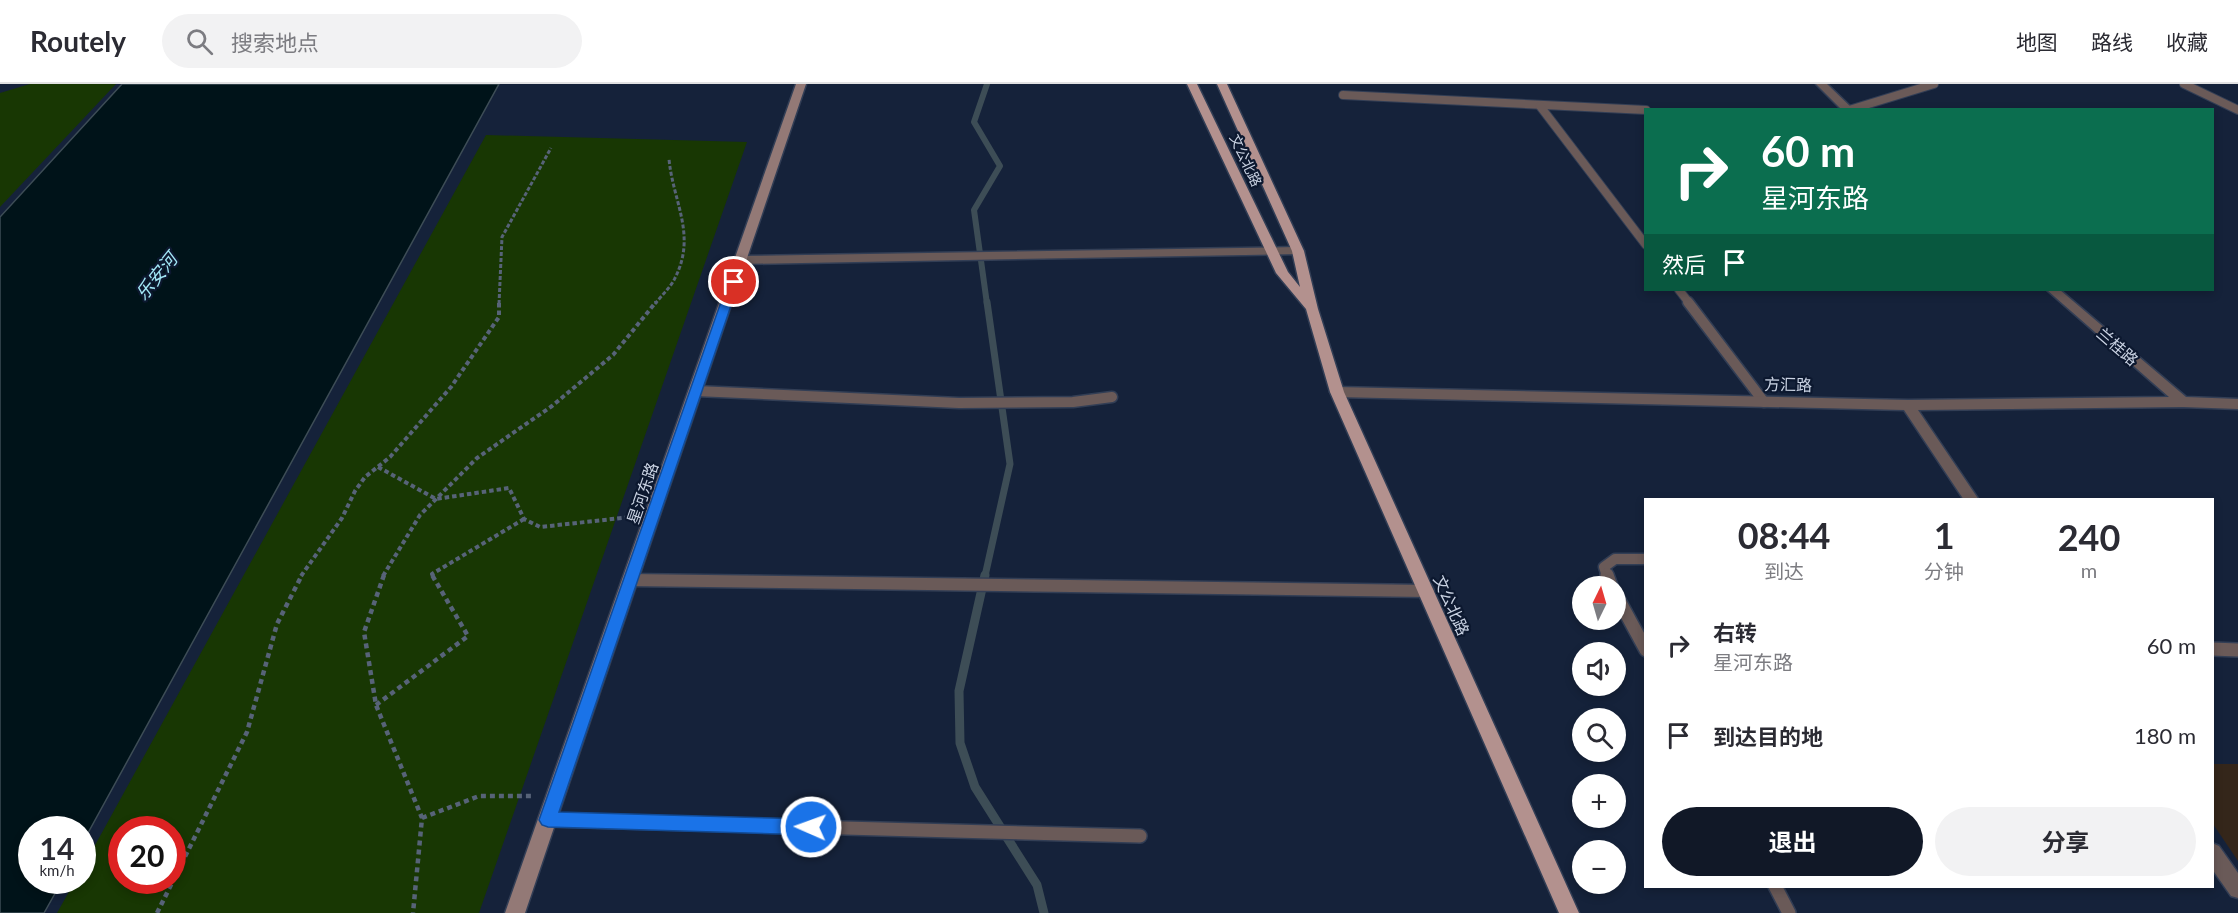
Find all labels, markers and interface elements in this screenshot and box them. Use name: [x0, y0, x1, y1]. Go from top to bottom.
search box: [162, 14, 582, 68]
text: Routely: [30, 24, 126, 58]
icon: search: [183, 25, 216, 58]
text: 搜索地点: [231, 29, 319, 56]
text: 地图: [2016, 29, 2058, 54]
text: 路线: [2091, 29, 2133, 54]
text: 收藏: [2166, 29, 2208, 54]
text: 60 m: [1761, 126, 1855, 176]
street label: 文公北路: [1226, 131, 1266, 189]
icon: right: [1662, 132, 1740, 210]
text: 星河东路: [1761, 181, 1869, 214]
water label: 乐安河: [130, 246, 183, 304]
icon: arrive: [1718, 246, 1751, 279]
text: 然后: [1662, 251, 1706, 278]
pin: [708, 256, 759, 307]
icon: arrive: [717, 265, 750, 298]
street label: 兰桂路: [2094, 323, 2142, 369]
street label: 方汇路: [1764, 374, 1812, 394]
street label: 星河东路: [623, 460, 661, 526]
text: 08:44: [1738, 513, 1830, 557]
text: 1: [1934, 513, 1955, 557]
text: 240: [2058, 515, 2120, 559]
text: m: [2081, 558, 2097, 582]
text: 到达: [1764, 559, 1804, 583]
text: 分钟: [1924, 559, 1964, 583]
street label: 文公北路: [1430, 572, 1474, 638]
north arrow: [1572, 576, 1626, 630]
map controls: [1572, 576, 1626, 894]
text: 右转: [1713, 619, 1757, 646]
icon: right: [1662, 629, 1695, 662]
text: 60 m: [2147, 632, 2196, 659]
button: sound: [1572, 642, 1626, 696]
text: 星河东路: [1713, 650, 1793, 674]
button: search: [1572, 708, 1626, 762]
icon: arrive: [1662, 719, 1695, 752]
text: 180 m: [2134, 722, 2196, 749]
text: 到达目的地: [1713, 723, 1823, 750]
button: +: [1572, 774, 1626, 828]
position arrow: [779, 795, 843, 859]
button: 退出: [1662, 807, 1923, 876]
button: 分享: [1935, 807, 2196, 876]
speed limit sign: 20: [108, 816, 186, 894]
text: 14: [40, 830, 74, 866]
button: −: [1572, 840, 1626, 894]
text: km/h: [39, 861, 75, 879]

